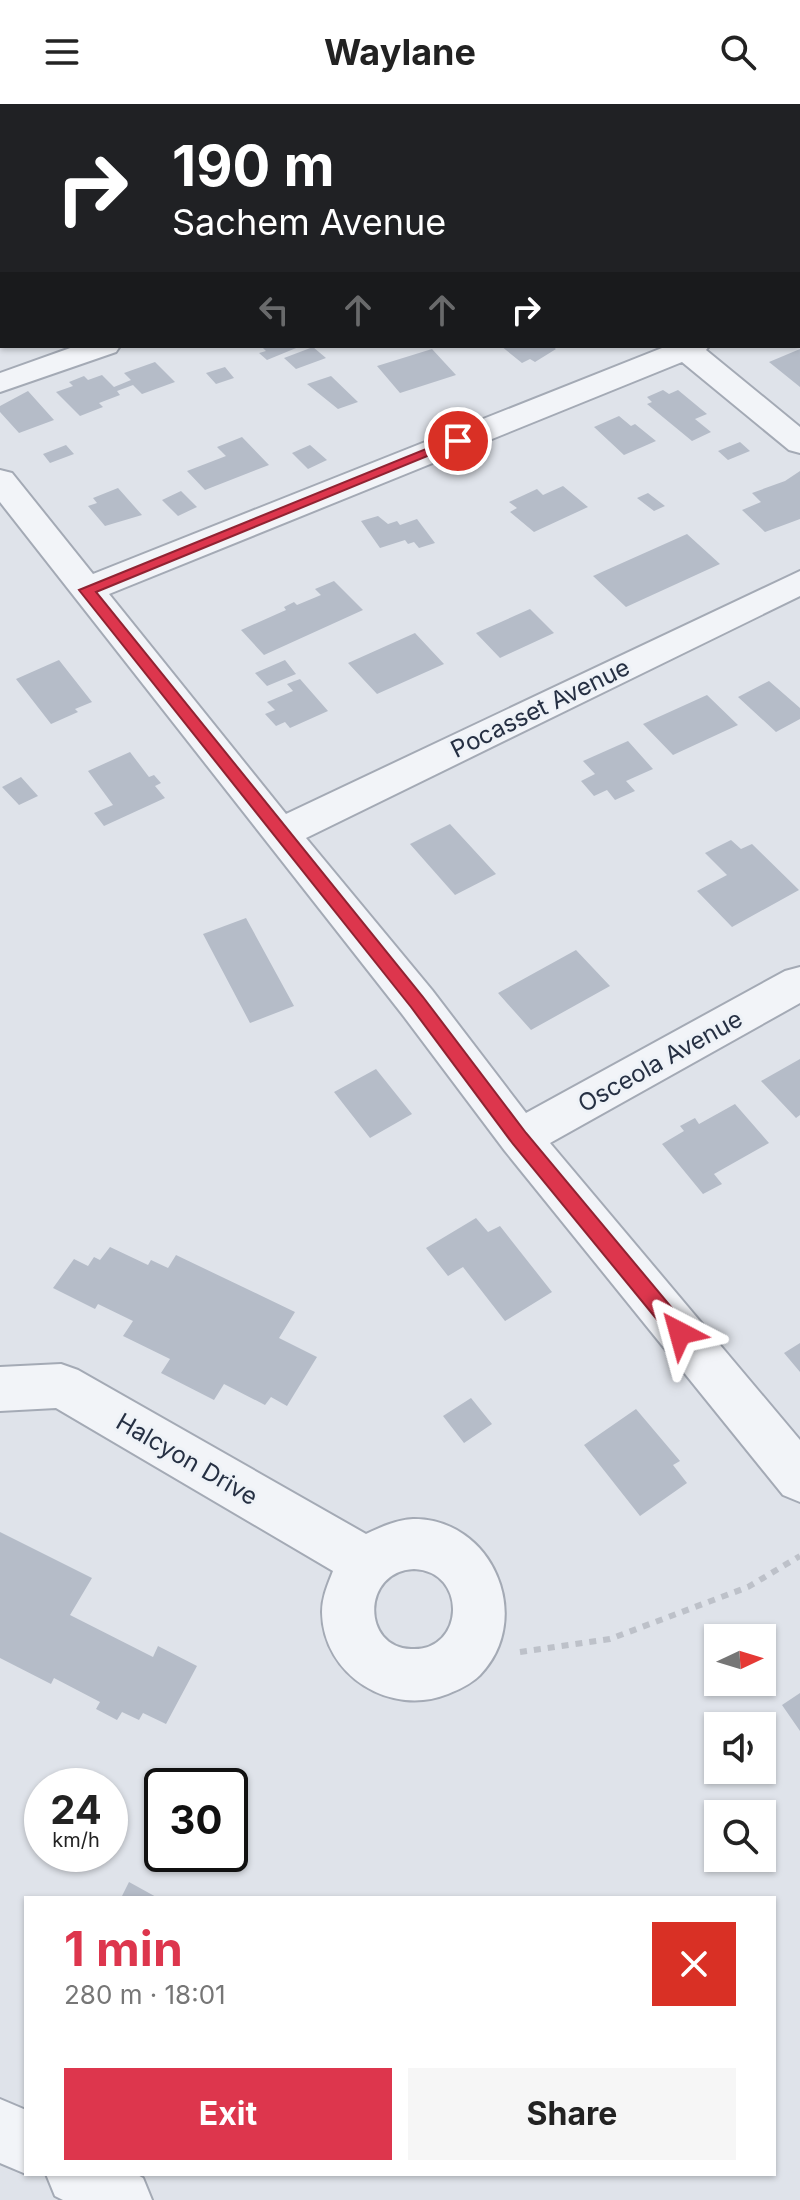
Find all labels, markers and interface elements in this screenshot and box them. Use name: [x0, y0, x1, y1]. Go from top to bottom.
icon: menu: [40, 30, 84, 74]
text: Waylane: [324, 30, 476, 74]
icon: search: [716, 30, 760, 74]
text: 190 m: [172, 132, 335, 200]
icon: right: [40, 136, 144, 240]
text: Sachem Avenue: [172, 200, 446, 244]
icon: left: [252, 288, 296, 332]
icon: ahead: [336, 288, 380, 332]
icon: ahead: [420, 288, 464, 332]
icon: right: [504, 288, 548, 332]
pin: [424, 407, 492, 475]
icon: arrive: [436, 419, 480, 463]
street label: Pocasset Avenue: [446, 652, 634, 764]
street label: Osceola Avenue: [573, 1004, 747, 1118]
position arrow: [638, 1291, 722, 1375]
street label: Halcyon Drive: [111, 1407, 263, 1511]
north arrow: [704, 1624, 776, 1696]
map controls: [704, 1624, 776, 1872]
button: sound: [704, 1712, 776, 1784]
speed limit sign: 30: [144, 1768, 248, 1872]
text: 24: [50, 1785, 102, 1834]
button: search: [704, 1800, 776, 1872]
text: km/h: [52, 1828, 100, 1852]
text: 1 min: [64, 1919, 183, 1978]
button: close: [652, 1922, 736, 2006]
text: 280 m · 18:01: [64, 1979, 226, 2010]
button: Exit: [64, 2068, 392, 2160]
button: Share: [408, 2068, 736, 2160]

